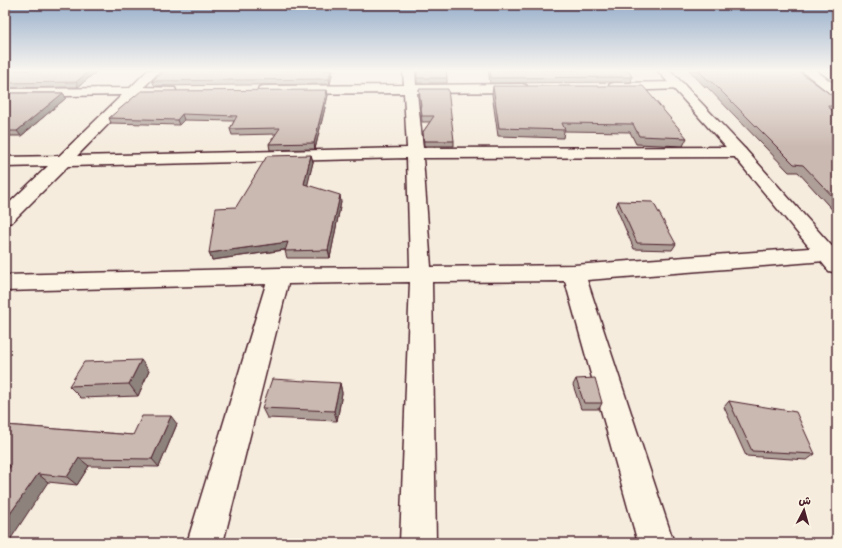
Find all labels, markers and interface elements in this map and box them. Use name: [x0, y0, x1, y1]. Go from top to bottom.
north arrow: [784, 490, 824, 530]
text: ش: [798, 490, 812, 509]

